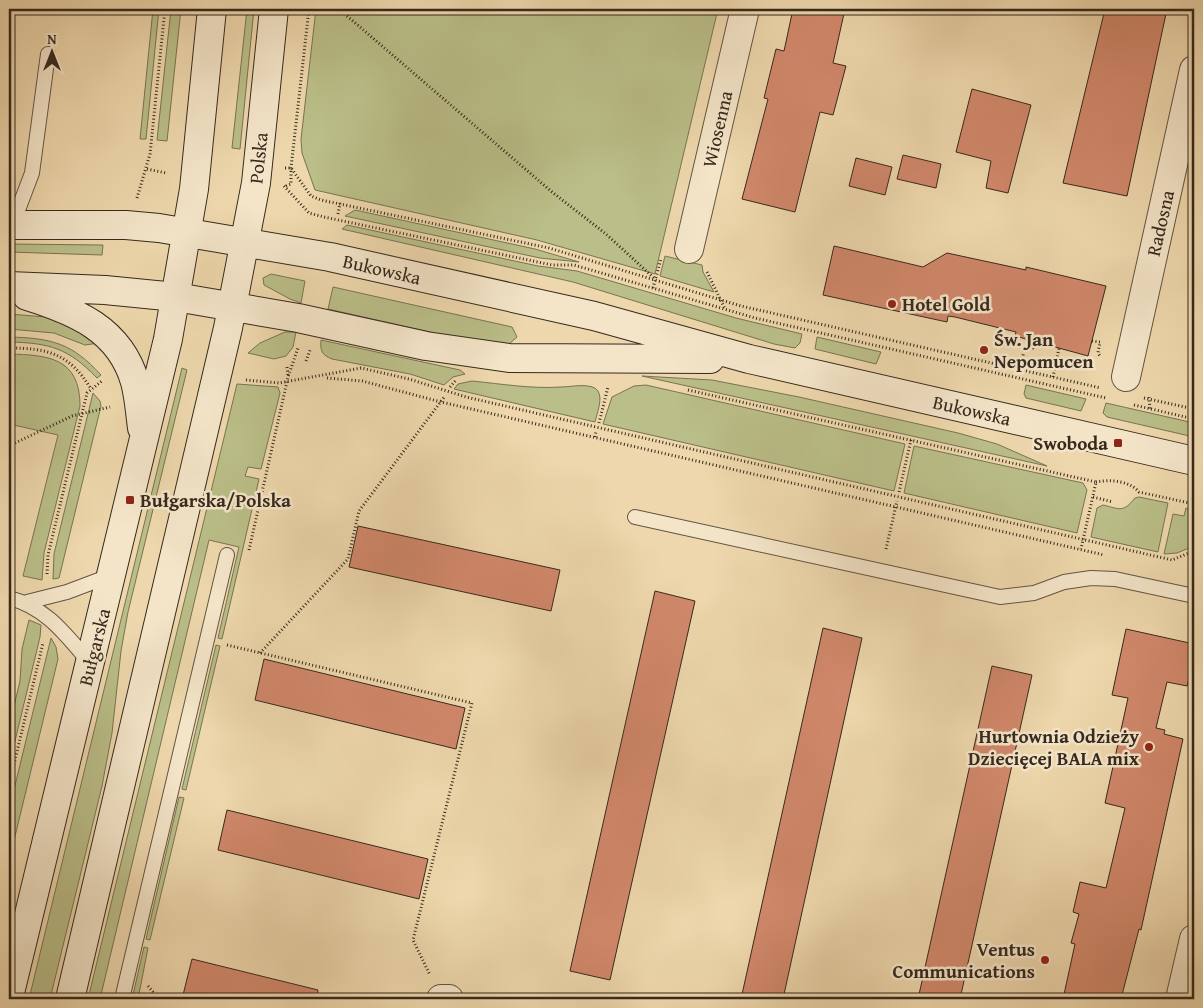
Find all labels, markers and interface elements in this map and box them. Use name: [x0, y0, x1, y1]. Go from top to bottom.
north arrow: [28, 28, 78, 78]
text: N: [47, 29, 57, 49]
street label: Wiosenna: [695, 88, 739, 170]
street label: Polska: [241, 131, 275, 185]
street label: Radosna: [1139, 187, 1181, 259]
street label: Bukowska: [340, 246, 424, 292]
place label: Hotel Gold: [902, 290, 990, 318]
marker: Hotel Gold: [886, 298, 898, 310]
place label: Św. Jan Nepomucen: [994, 325, 1094, 375]
marker: Św. Jan Nepomucen: [978, 344, 990, 356]
street label: Bukowska: [930, 387, 1014, 433]
place label: Swoboda: [1033, 429, 1108, 457]
marker: Swoboda: [1112, 437, 1124, 449]
place label: Bułgarska/Polska: [140, 486, 291, 514]
marker: Bułgarska/Polska: [124, 494, 136, 506]
street label: Bułgarska: [71, 605, 117, 689]
place label: Hurtownia Odzieży Dziecięcej BALA mix: [968, 722, 1139, 772]
marker: Hurtownia Odzieży Dziecięcej BALA mix: [1143, 741, 1155, 753]
place label: Ventus Communications: [892, 935, 1035, 985]
marker: Ventus Communications: [1039, 954, 1051, 966]

